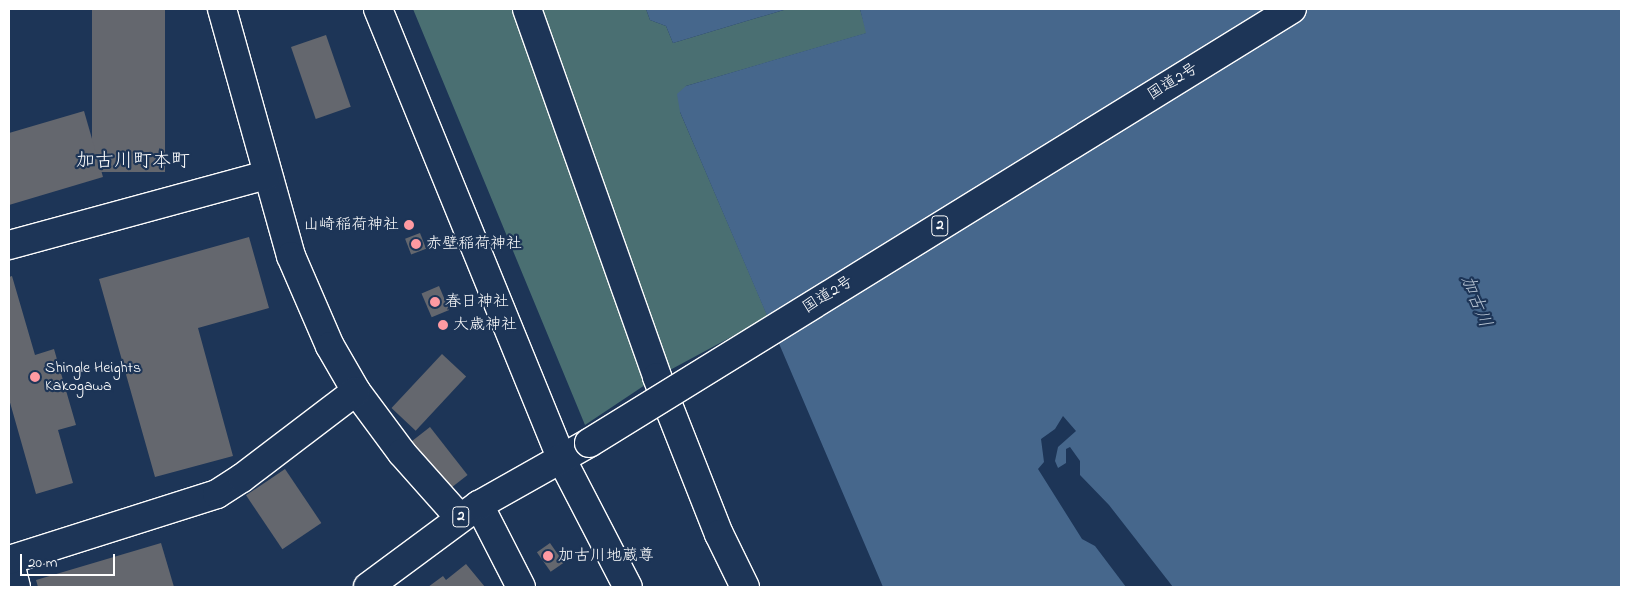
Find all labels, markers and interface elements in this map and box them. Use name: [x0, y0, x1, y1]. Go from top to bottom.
street label: 国道2号: [1144, 59, 1202, 105]
district label: 加古川町本町: [76, 151, 190, 173]
road number: 2: [931, 214, 949, 238]
place label: 山崎稲荷神社: [303, 215, 399, 235]
marker: 山崎稲荷神社: [403, 219, 415, 231]
place label: 赤壁稲荷神社: [426, 234, 522, 254]
marker: 赤壁稲荷神社: [410, 238, 422, 250]
street label: 国道2号: [799, 272, 857, 318]
water label: 加古川: [1455, 273, 1495, 331]
place label: 春日神社: [445, 292, 509, 312]
marker: 春日神社: [429, 296, 441, 308]
place label: 大歳神社: [453, 315, 517, 335]
marker: 大歳神社: [437, 319, 449, 331]
place label: Shingle Heights Kakogawa: [45, 358, 141, 396]
marker: Shingle Heights Kakogawa: [29, 371, 41, 383]
road number: 2: [452, 504, 470, 530]
scale bar: [22, 544, 118, 576]
place label: 加古川地蔵尊: [558, 546, 654, 566]
marker: 加古川地蔵尊: [542, 550, 554, 562]
text: 20 m: [28, 552, 57, 574]

